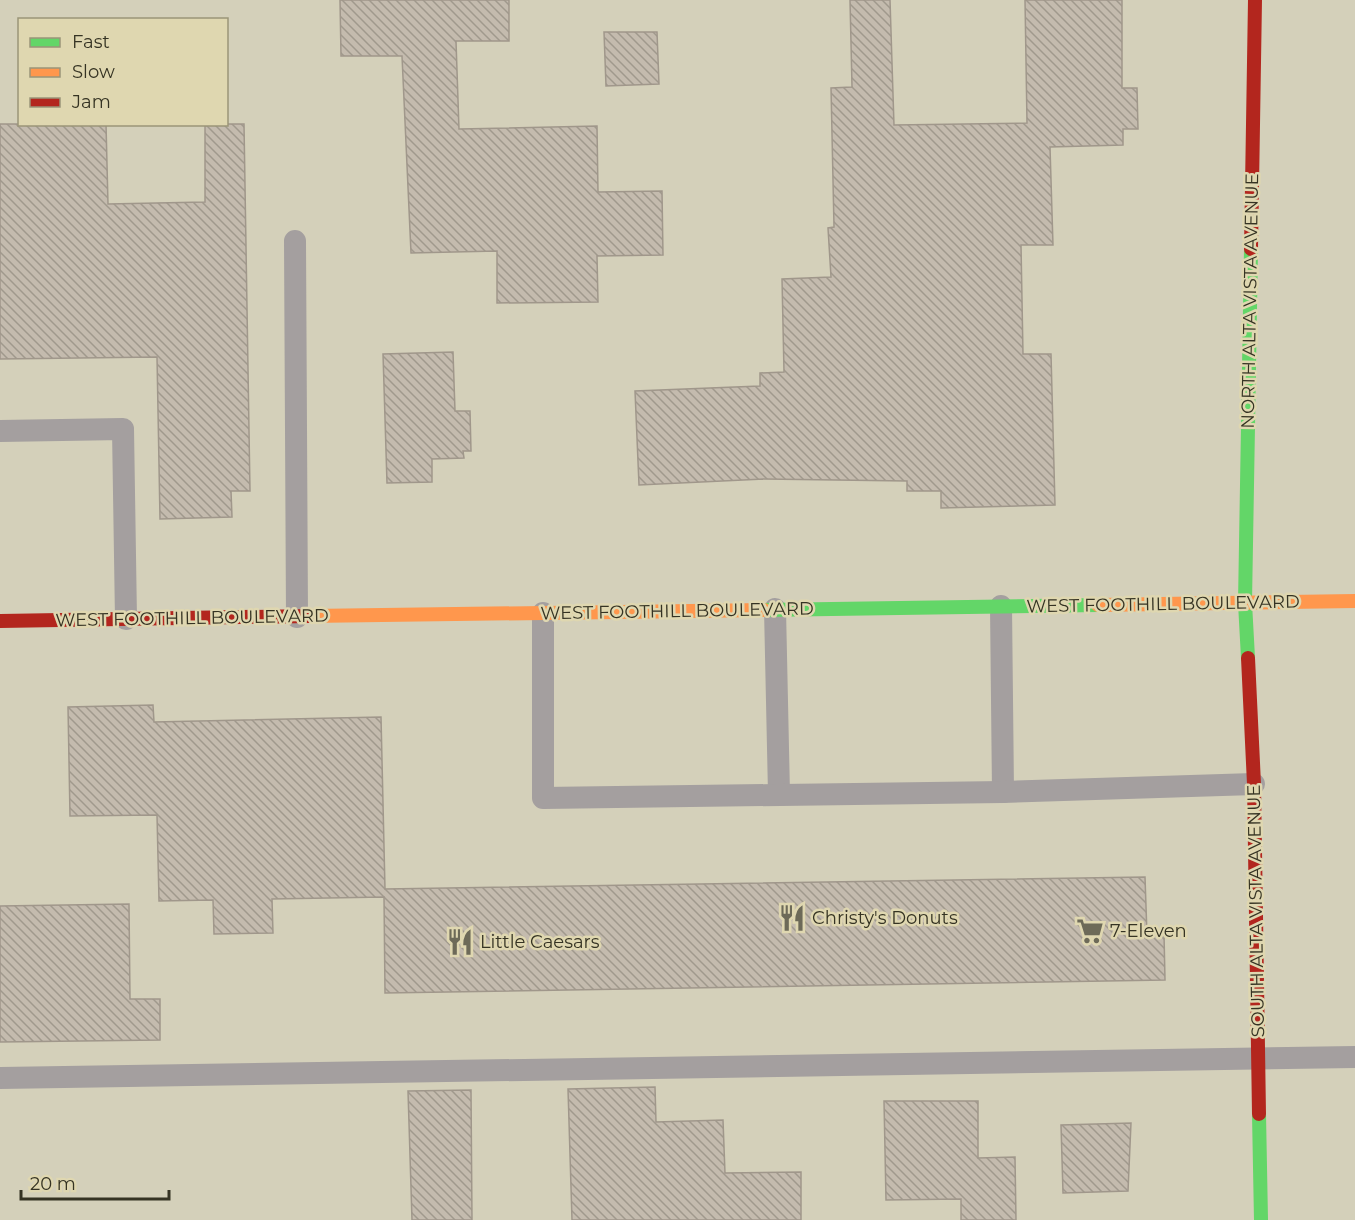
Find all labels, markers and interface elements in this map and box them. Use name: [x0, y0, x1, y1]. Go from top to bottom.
legend: [18, 18, 228, 126]
text: Fast: [72, 31, 110, 53]
text: Slow: [72, 61, 115, 83]
text: Jam: [71, 91, 111, 113]
street label: NORTH ALTA VISTA AVENUE: [1237, 173, 1263, 429]
street label: WEST FOOTHILL BOULEVARD: [1026, 591, 1300, 617]
street label: WEST FOOTHILL BOULEVARD: [540, 598, 814, 624]
street label: WEST FOOTHILL BOULEVARD: [55, 605, 329, 631]
street label: SOUTH ALTA VISTA AVENUE: [1243, 784, 1269, 1038]
restaurant icon: Christy's Donuts: [777, 903, 807, 933]
place label: Christy's Donuts: [812, 907, 958, 929]
supermarket icon: 7-Eleven: [1075, 916, 1105, 946]
place label: 7-Eleven: [1110, 920, 1187, 942]
restaurant icon: Little Caesars: [445, 927, 475, 957]
place label: Little Caesars: [480, 931, 600, 953]
scale bar: [21, 1163, 170, 1201]
text: 20 m: [30, 1173, 76, 1195]

